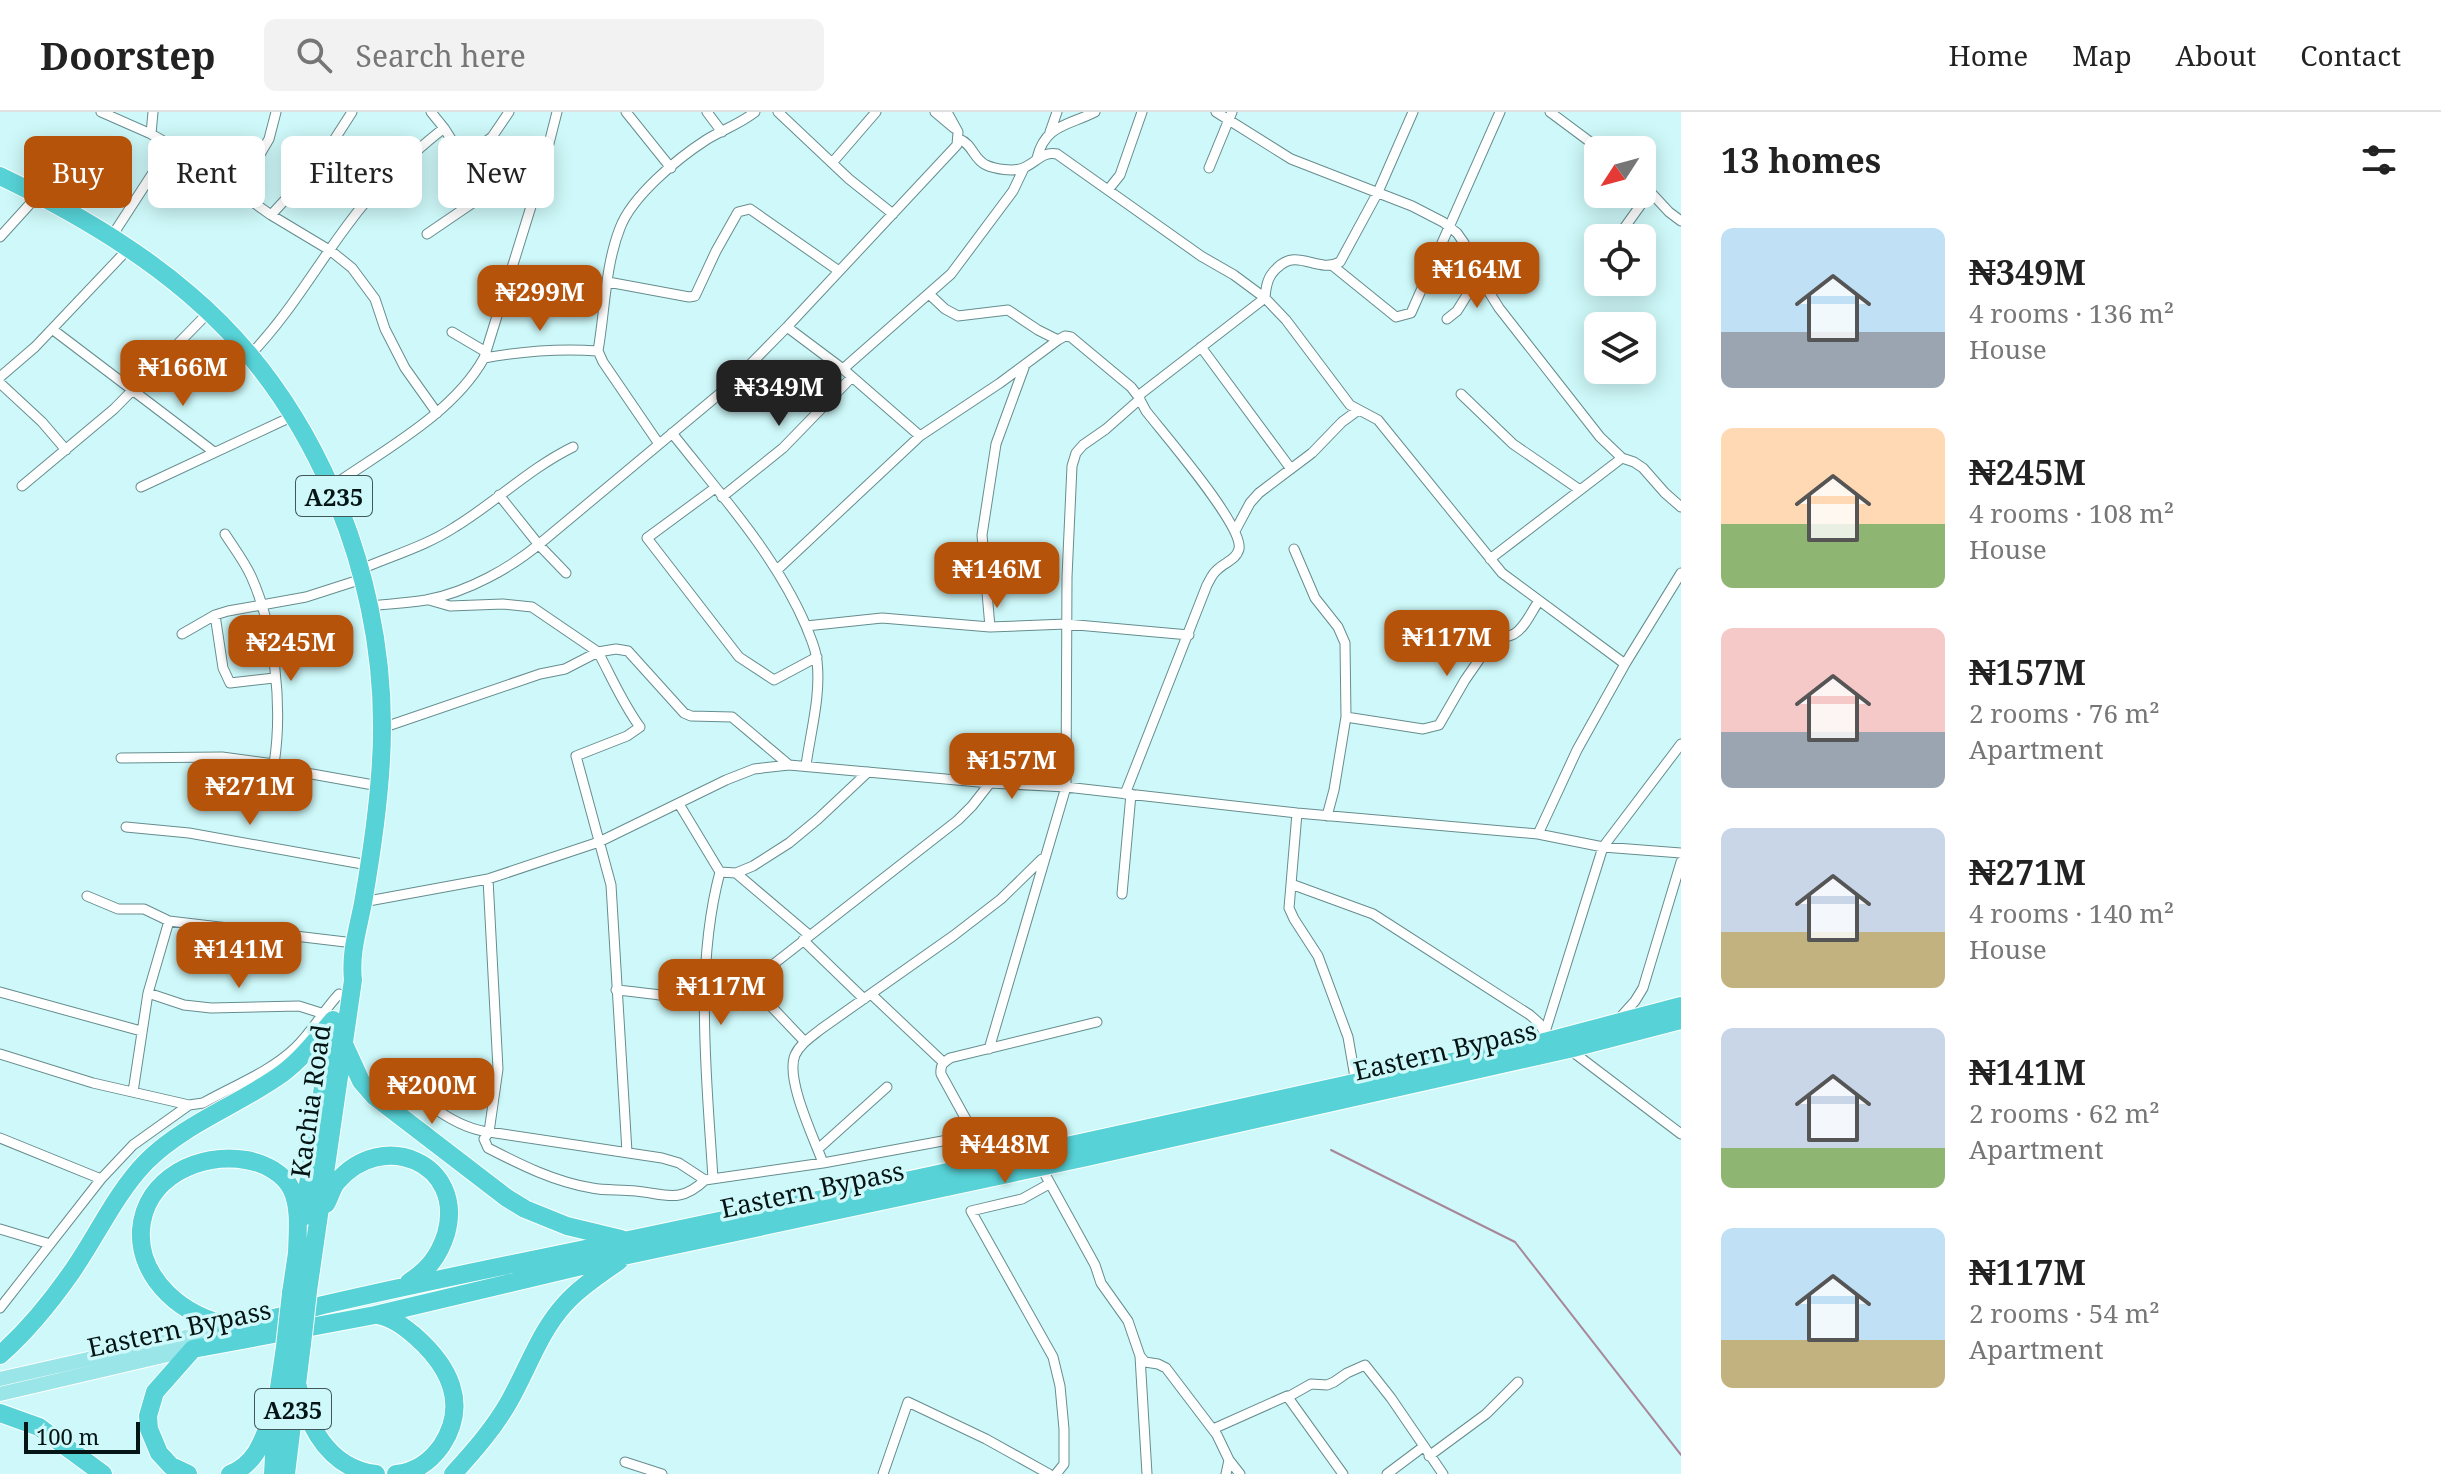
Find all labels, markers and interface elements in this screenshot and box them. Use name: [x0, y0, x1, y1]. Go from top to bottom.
search box: [264, 19, 824, 91]
text: Doorstep: [40, 29, 216, 81]
icon: search: [292, 33, 336, 77]
text: Search here: [356, 35, 526, 76]
text: Home: [1949, 36, 2028, 74]
text: Map: [2072, 36, 2132, 74]
text: About: [2176, 36, 2256, 74]
text: Contact: [2300, 36, 2401, 74]
chip: Buy: [24, 136, 132, 208]
chip: Rent: [148, 136, 265, 208]
chip: Filters: [281, 136, 422, 208]
chip: New: [438, 136, 554, 208]
north arrow: [1584, 136, 1656, 208]
map controls: [1584, 136, 1656, 384]
text: 13 homes: [1721, 137, 1881, 183]
icon: filters: [2357, 138, 2401, 182]
button: locate: [1584, 224, 1656, 296]
pin: ₦164M: [1421, 242, 1533, 310]
text: ₦349M: [1969, 249, 2086, 295]
text: ₦164M: [1432, 250, 1522, 286]
icon: home: [1785, 260, 1881, 356]
pin: ₦299M: [484, 265, 596, 333]
text: ₦299M: [495, 273, 585, 309]
text: 4 rooms · 136 m²: [1969, 295, 2174, 331]
button: layers: [1584, 312, 1656, 384]
text: House: [1969, 331, 2047, 367]
pin: ₦166M: [127, 340, 239, 408]
text: ₦166M: [138, 348, 228, 384]
pin: ₦349M: [723, 360, 835, 428]
text: ₦349M: [734, 368, 824, 404]
text: ₦245M: [1969, 449, 2086, 495]
icon: home: [1785, 460, 1881, 556]
road number: A235: [296, 476, 372, 516]
text: 4 rooms · 108 m²: [1969, 495, 2174, 531]
text: House: [1969, 531, 2047, 567]
pin: ₦146M: [941, 542, 1053, 610]
text: ₦146M: [952, 550, 1042, 586]
pin: ₦117M: [1391, 610, 1503, 678]
pin: ₦245M: [235, 615, 347, 683]
text: ₦117M: [1402, 618, 1492, 654]
text: ₦245M: [246, 623, 336, 659]
text: ₦157M: [1969, 649, 2086, 695]
icon: home: [1785, 660, 1881, 756]
text: 2 rooms · 76 m²: [1969, 695, 2160, 731]
text: Apartment: [1969, 731, 2104, 767]
pin: ₦157M: [956, 733, 1068, 801]
text: ₦157M: [967, 741, 1057, 777]
pin: ₦271M: [194, 759, 306, 827]
text: ₦271M: [205, 767, 295, 803]
text: ₦271M: [1969, 849, 2086, 895]
icon: home: [1785, 860, 1881, 956]
text: 4 rooms · 140 m²: [1969, 895, 2174, 931]
pin: ₦141M: [183, 922, 295, 990]
text: ₦141M: [194, 930, 284, 966]
text: House: [1969, 931, 2047, 967]
pin: ₦117M: [665, 959, 777, 1027]
text: ₦117M: [676, 967, 766, 1003]
street label: Eastern Bypass: [1350, 1011, 1540, 1089]
street label: Kachia Road: [281, 1022, 339, 1180]
text: ₦141M: [1969, 1049, 2086, 1095]
pin: ₦200M: [376, 1058, 488, 1126]
icon: home: [1785, 1060, 1881, 1156]
text: ₦200M: [387, 1066, 477, 1102]
text: 2 rooms · 62 m²: [1969, 1095, 2160, 1131]
pin: ₦448M: [949, 1117, 1061, 1185]
text: ₦448M: [960, 1125, 1050, 1161]
text: Apartment: [1969, 1131, 2104, 1167]
street label: Eastern Bypass: [717, 1152, 907, 1226]
text: ₦117M: [1969, 1249, 2086, 1295]
icon: home: [1785, 1260, 1881, 1356]
street label: Eastern Bypass: [84, 1291, 274, 1365]
text: 2 rooms · 54 m²: [1969, 1295, 2160, 1331]
text: Apartment: [1969, 1331, 2104, 1367]
road number: A235: [255, 1389, 331, 1429]
scale bar: [24, 1418, 140, 1454]
text: 100 m: [36, 1421, 99, 1451]

